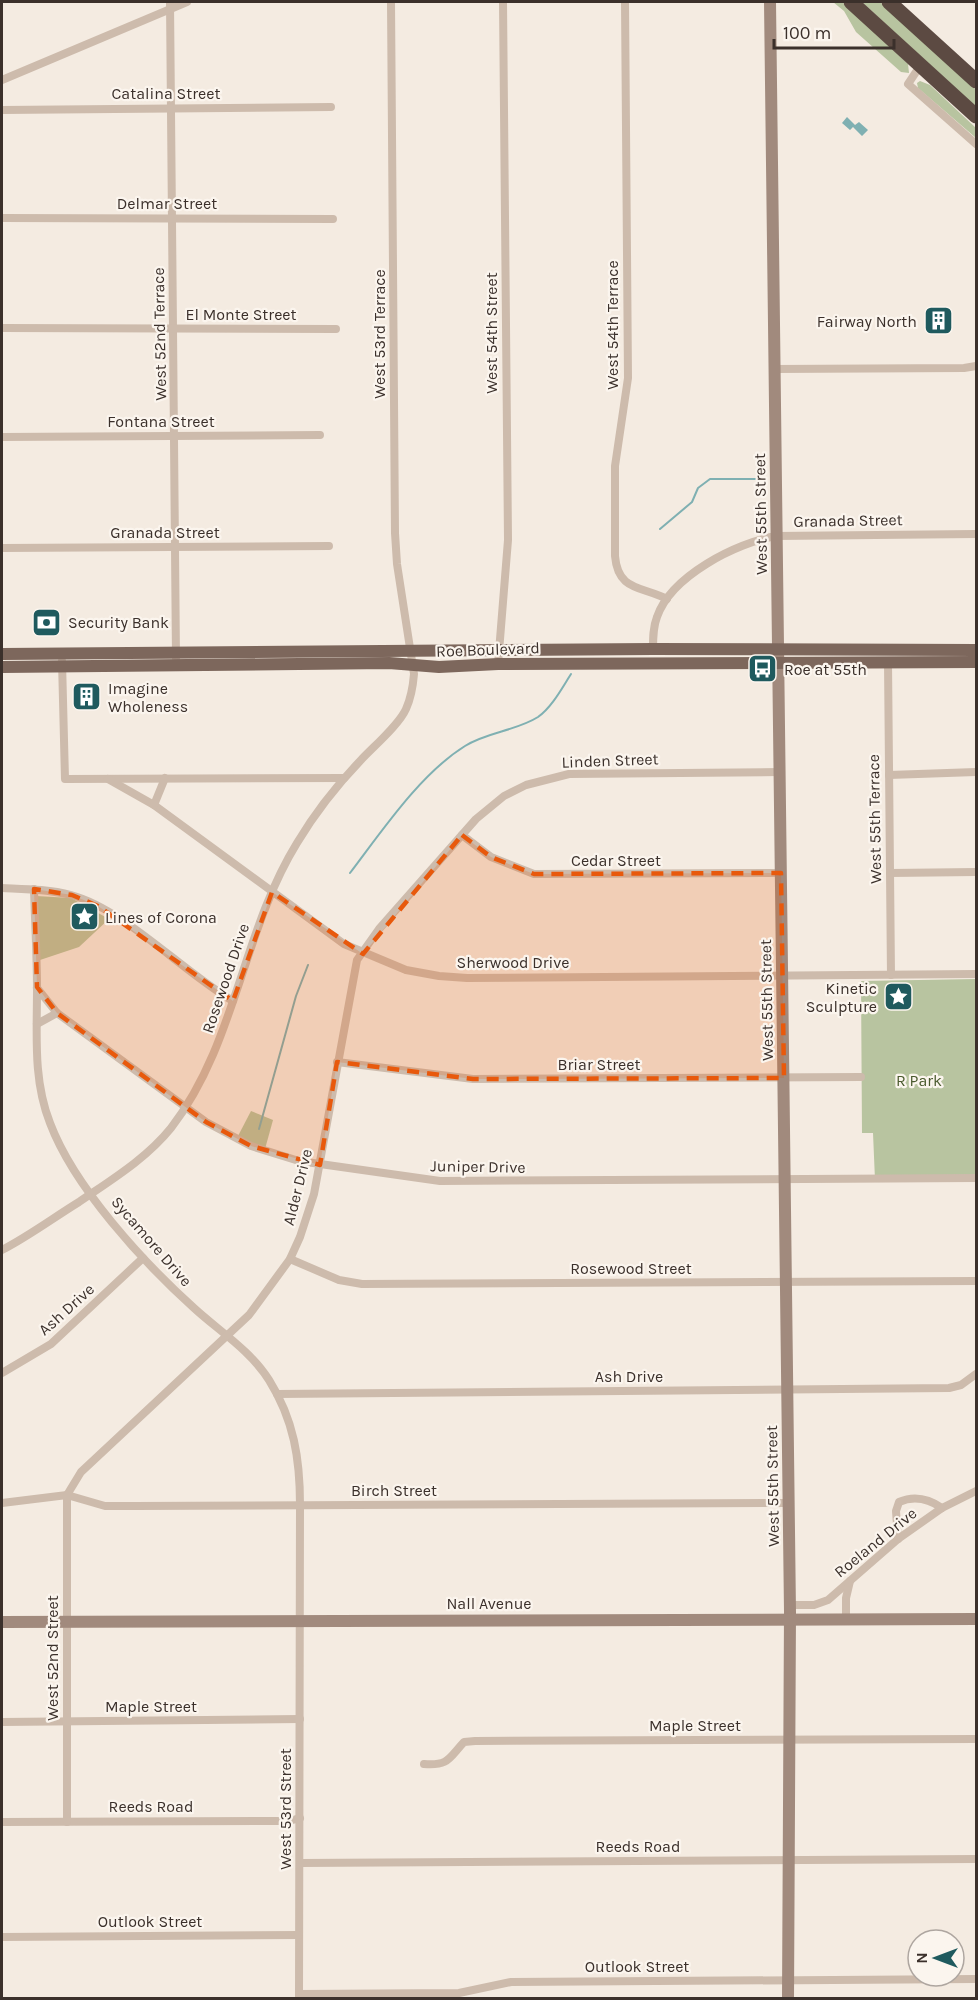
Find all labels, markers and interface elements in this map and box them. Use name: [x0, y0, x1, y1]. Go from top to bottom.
scale bar: [774, 12, 894, 50]
text: 100 m: [783, 22, 831, 44]
street label: Catalina Street: [112, 84, 220, 103]
street label: Delmar Street: [117, 194, 217, 213]
street label: West 54th Terrace: [603, 260, 622, 390]
street label: West 52nd Terrace: [149, 267, 170, 401]
street label: West 53rd Terrace: [370, 269, 389, 399]
street label: West 54th Street: [482, 272, 501, 394]
street label: El Monte Street: [185, 305, 297, 324]
building icon: Fairway North: [922, 305, 954, 337]
place label: Fairway North: [817, 312, 917, 331]
street label: Fontana Street: [107, 412, 215, 431]
street label: West 55th Street: [750, 453, 771, 575]
street label: Granada Street: [793, 510, 903, 531]
street label: Granada Street: [110, 523, 220, 542]
bank icon: Security Bank: [31, 606, 63, 638]
place label: Security Bank: [68, 613, 169, 632]
street label: Roe Boulevard: [436, 638, 540, 661]
bus stop icon: Roe at 55th: [747, 653, 779, 685]
place label: Roe at 55th: [784, 660, 867, 679]
place label: Imagine Wholeness: [108, 679, 188, 716]
building icon: Imagine Wholeness: [71, 681, 103, 713]
street label: Linden Street: [561, 749, 659, 772]
street label: West 55th Terrace: [864, 754, 885, 884]
street label: Cedar Street: [571, 851, 661, 870]
place icon: Lines of Corona: [68, 901, 100, 933]
place label: Lines of Corona: [105, 908, 217, 927]
street label: Rosewood Drive: [198, 921, 253, 1036]
street label: West 55th Street: [756, 939, 777, 1061]
street label: Sherwood Drive: [456, 953, 570, 972]
place label: Kinetic Sculpture: [806, 979, 877, 1016]
place icon: Kinetic Sculpture: [882, 981, 914, 1013]
street label: Briar Street: [558, 1055, 640, 1074]
park label: R Park: [896, 1071, 942, 1090]
street label: Alder Drive: [279, 1147, 316, 1227]
street label: Juniper Drive: [430, 1156, 526, 1177]
street label: Sycamore Drive: [107, 1192, 196, 1290]
street label: Rosewood Street: [570, 1259, 692, 1278]
street label: Ash Drive: [35, 1279, 98, 1339]
street label: Ash Drive: [595, 1367, 663, 1386]
street label: West 55th Street: [762, 1425, 783, 1547]
street label: Birch Street: [351, 1481, 437, 1500]
street label: Roeland Drive: [830, 1503, 920, 1581]
street label: Nall Avenue: [446, 1594, 532, 1613]
street label: West 52nd Street: [43, 1595, 62, 1721]
street label: Maple Street: [105, 1697, 197, 1716]
street label: Maple Street: [649, 1716, 741, 1735]
street label: West 53rd Street: [276, 1748, 295, 1870]
street label: Reeds Road: [109, 1797, 193, 1816]
street label: Reeds Road: [596, 1837, 680, 1856]
street label: Outlook Street: [98, 1912, 202, 1931]
north arrow: [906, 1928, 966, 1988]
text: N: [912, 1952, 931, 1964]
street label: Outlook Street: [585, 1957, 689, 1976]

